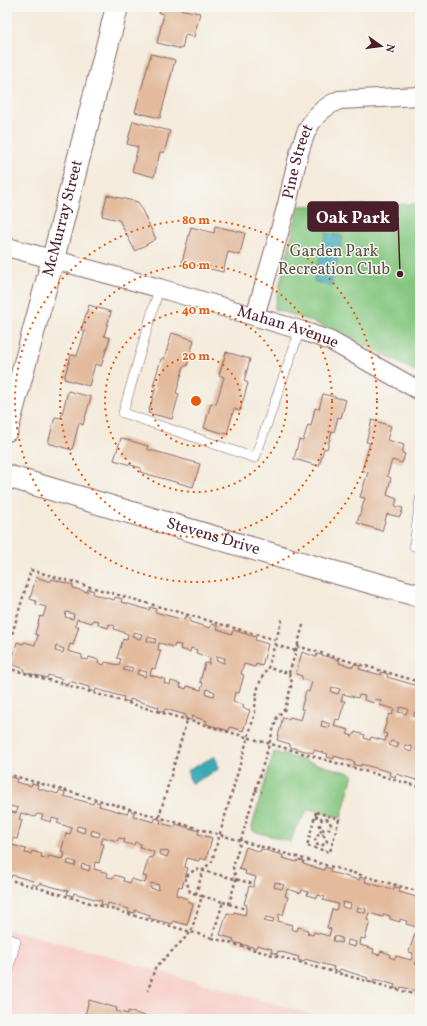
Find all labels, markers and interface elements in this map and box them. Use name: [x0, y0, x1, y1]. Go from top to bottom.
north arrow: [361, 26, 401, 66]
text: N: [381, 42, 397, 54]
street label: Pine Street: [278, 120, 319, 201]
street label: McMurray Street: [38, 157, 89, 279]
callout: Oak Park: [308, 202, 398, 231]
text: Oak Park: [316, 207, 391, 230]
text: 80 m: [182, 213, 210, 229]
park label: Garden Park Recreation Club: [278, 241, 390, 281]
text: 60 m: [182, 258, 210, 274]
street label: Mahan Avenue: [234, 301, 343, 354]
text: 40 m: [182, 303, 211, 319]
text: 20 m: [182, 349, 210, 365]
centre of rings: [189, 394, 203, 408]
street label: Stevens Drive: [164, 513, 263, 561]

